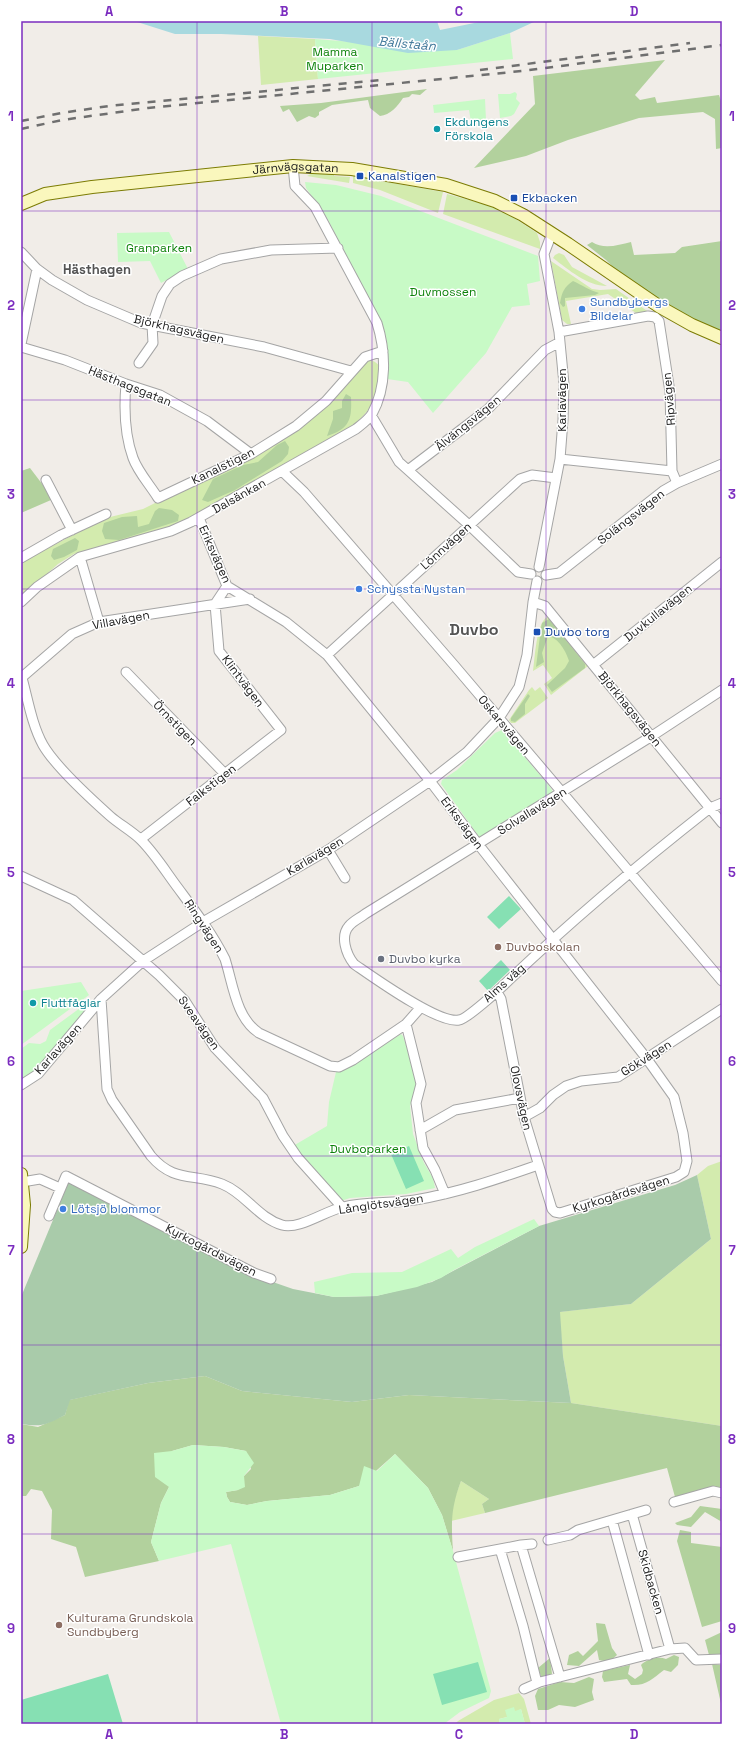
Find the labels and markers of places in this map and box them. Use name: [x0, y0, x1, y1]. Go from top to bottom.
place label: Ekdungens Förskola: [445, 114, 509, 144]
marker: Ekdungens Förskola: [432, 124, 442, 134]
place label: Kanalstigen: [368, 168, 436, 184]
marker: Kanalstigen: [355, 171, 365, 181]
place label: Ekbacken: [522, 190, 577, 206]
marker: Ekbacken: [509, 193, 519, 203]
place label: Sundbybergs Bildelar: [590, 294, 668, 324]
marker: Sundbybergs Bildelar: [577, 304, 587, 314]
place label: Schyssta Nystan: [367, 581, 465, 597]
marker: Schyssta Nystan: [354, 584, 364, 594]
place label: Duvbo torg: [545, 624, 610, 640]
marker: Duvbo torg: [532, 627, 542, 637]
place label: Duvboskolan: [506, 939, 580, 955]
marker: Duvboskolan: [493, 942, 503, 952]
place label: Duvbo kyrka: [389, 951, 461, 967]
marker: Duvbo kyrka: [376, 954, 386, 964]
place label: Fluttfåglar: [41, 995, 102, 1011]
marker: Fluttfåglar: [28, 998, 38, 1008]
place label: Lötsjö blommor: [71, 1201, 161, 1217]
marker: Lötsjö blommor: [58, 1204, 68, 1214]
place label: Kulturama Grundskola Sundbyberg: [67, 1610, 194, 1640]
marker: Kulturama Grundskola Sundbyberg: [54, 1620, 64, 1630]

